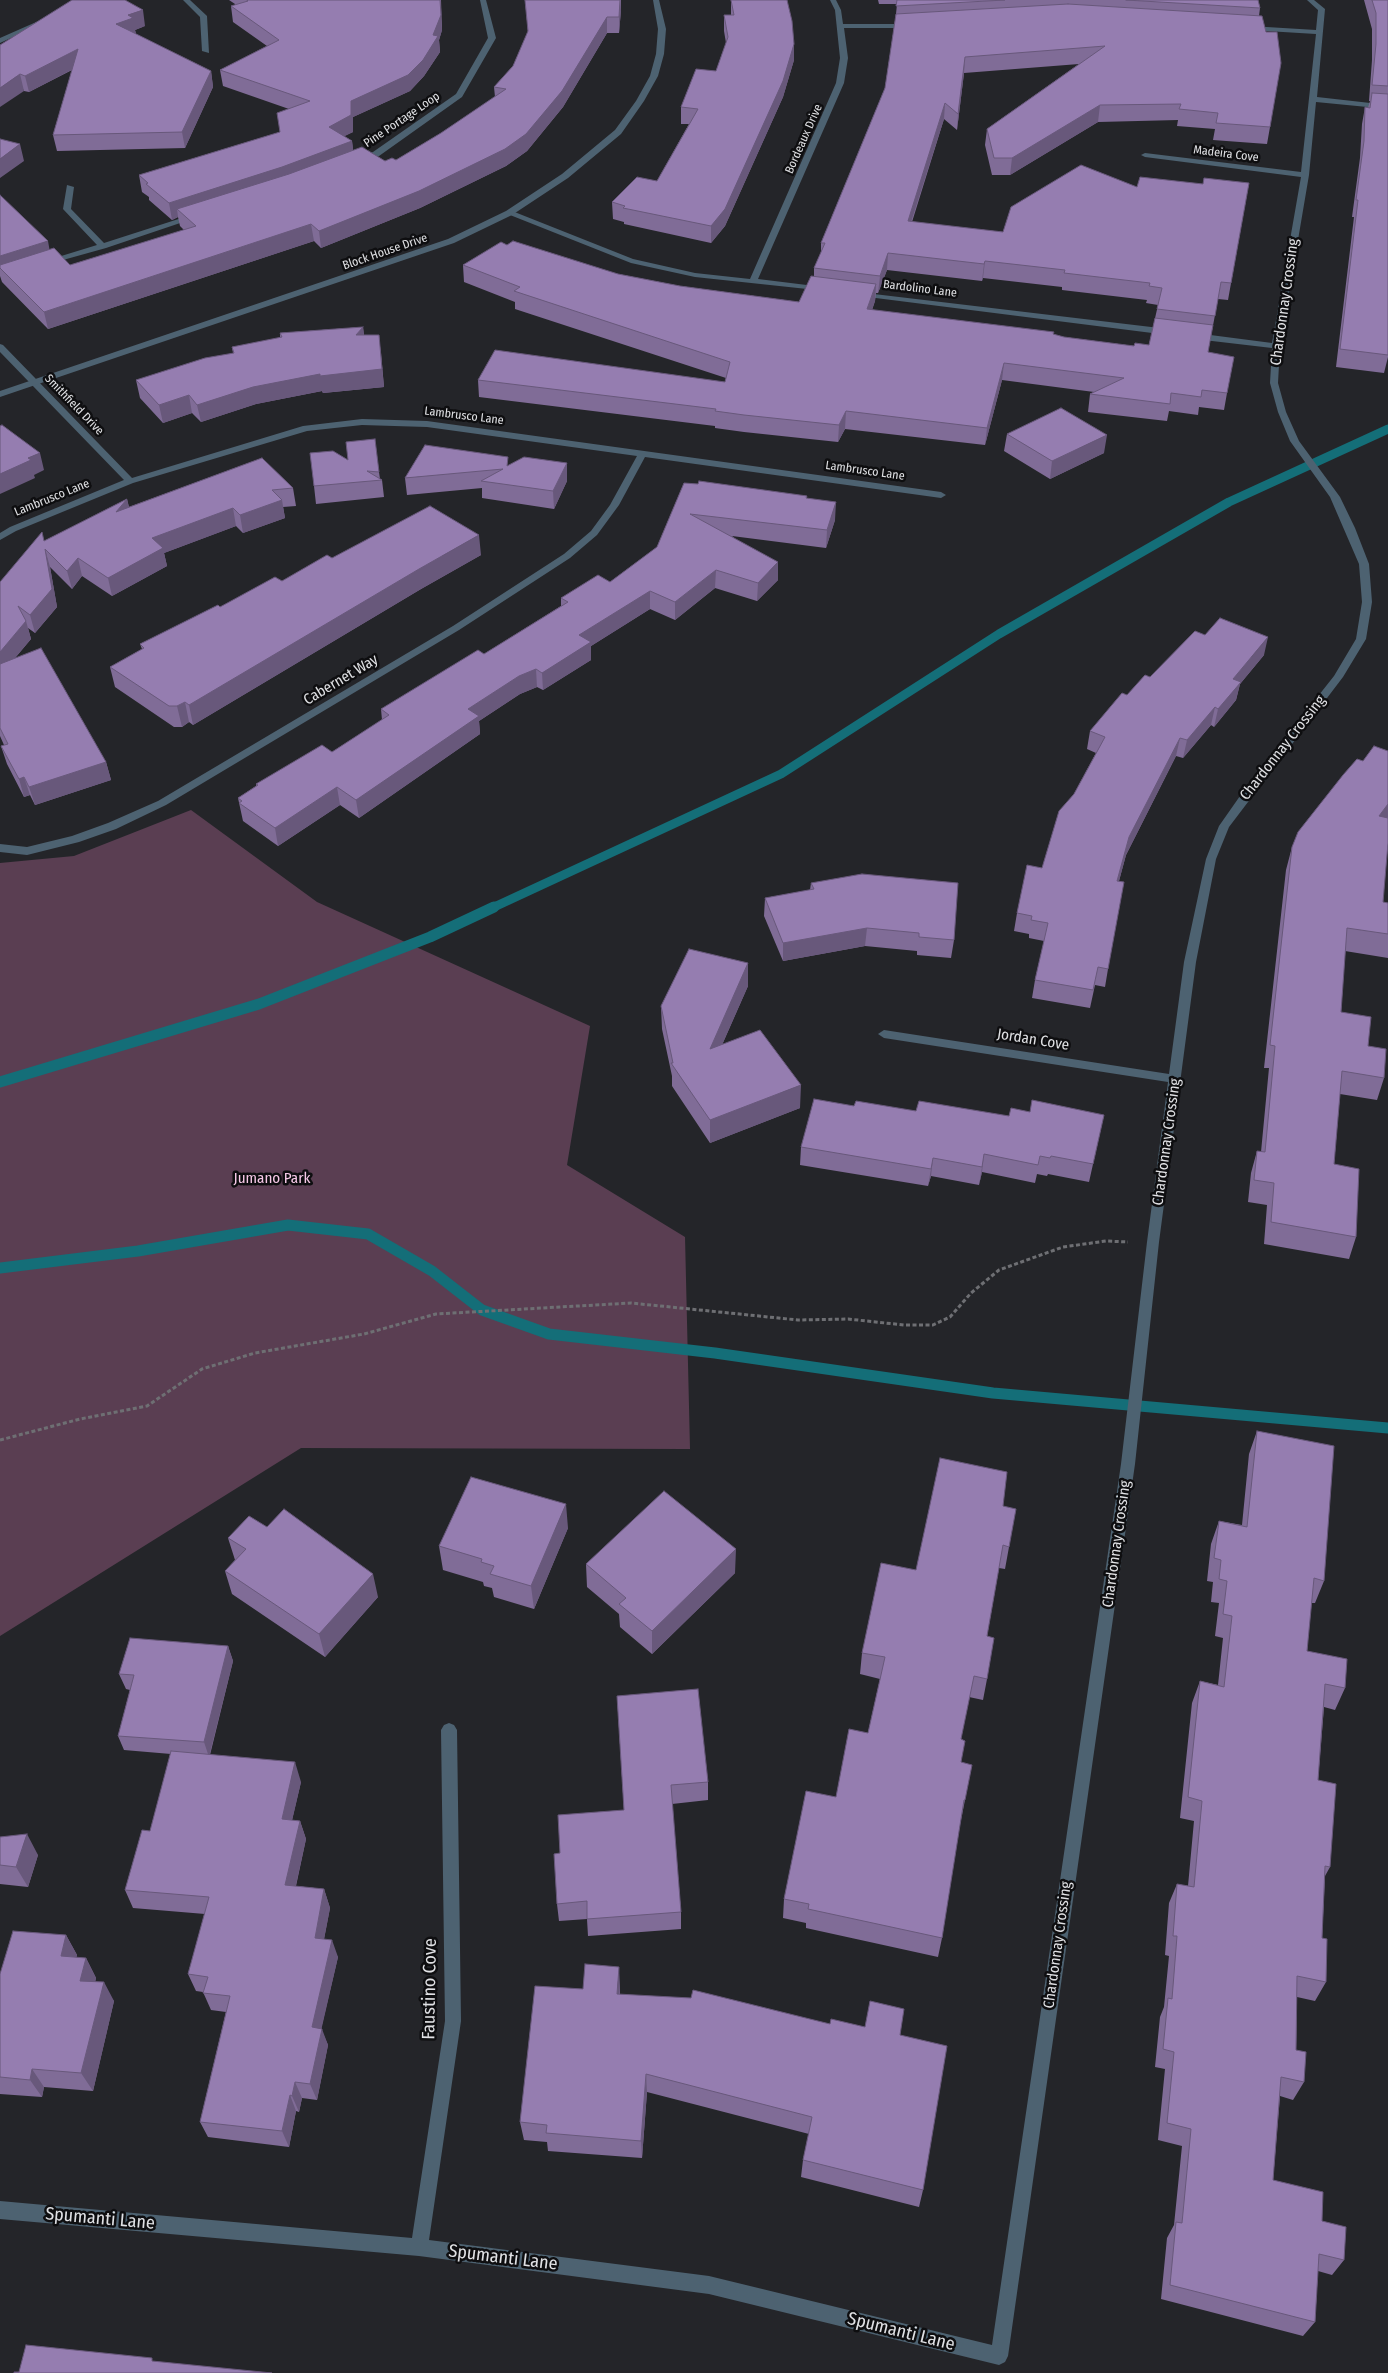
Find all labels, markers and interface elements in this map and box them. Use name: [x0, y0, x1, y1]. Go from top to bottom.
street label: Pine Portage Loop: [361, 89, 443, 151]
street label: Bordeaux Drive: [782, 102, 826, 176]
street label: Madeira Cove: [1193, 143, 1259, 165]
street label: Block House Drive: [341, 231, 429, 273]
street label: Chardonnay Crossing: [1267, 237, 1303, 367]
street label: Bardolino Lane: [882, 277, 958, 301]
street label: Smithfield Drive: [42, 372, 106, 438]
street label: Lambrusco Lane: [424, 404, 504, 428]
street label: Lambrusco Lane: [825, 458, 905, 484]
street label: Lambrusco Lane: [12, 476, 92, 520]
street label: Cabernet Way: [300, 651, 382, 709]
street label: Chardonnay Crossing: [1236, 692, 1330, 804]
street label: Jordan Cove: [996, 1025, 1070, 1055]
street label: Chardonnay Crossing: [1149, 1077, 1185, 1207]
park label: Jumano Park: [234, 1170, 310, 1188]
street label: Chardonnay Crossing: [1099, 1479, 1135, 1609]
street label: Chardonnay Crossing: [1040, 1880, 1076, 2010]
street label: Faustino Cove: [418, 1938, 442, 2040]
street label: Spumanti Lane: [44, 2203, 156, 2235]
street label: Spumanti Lane: [447, 2241, 559, 2275]
street label: Spumanti Lane: [845, 2308, 957, 2356]

